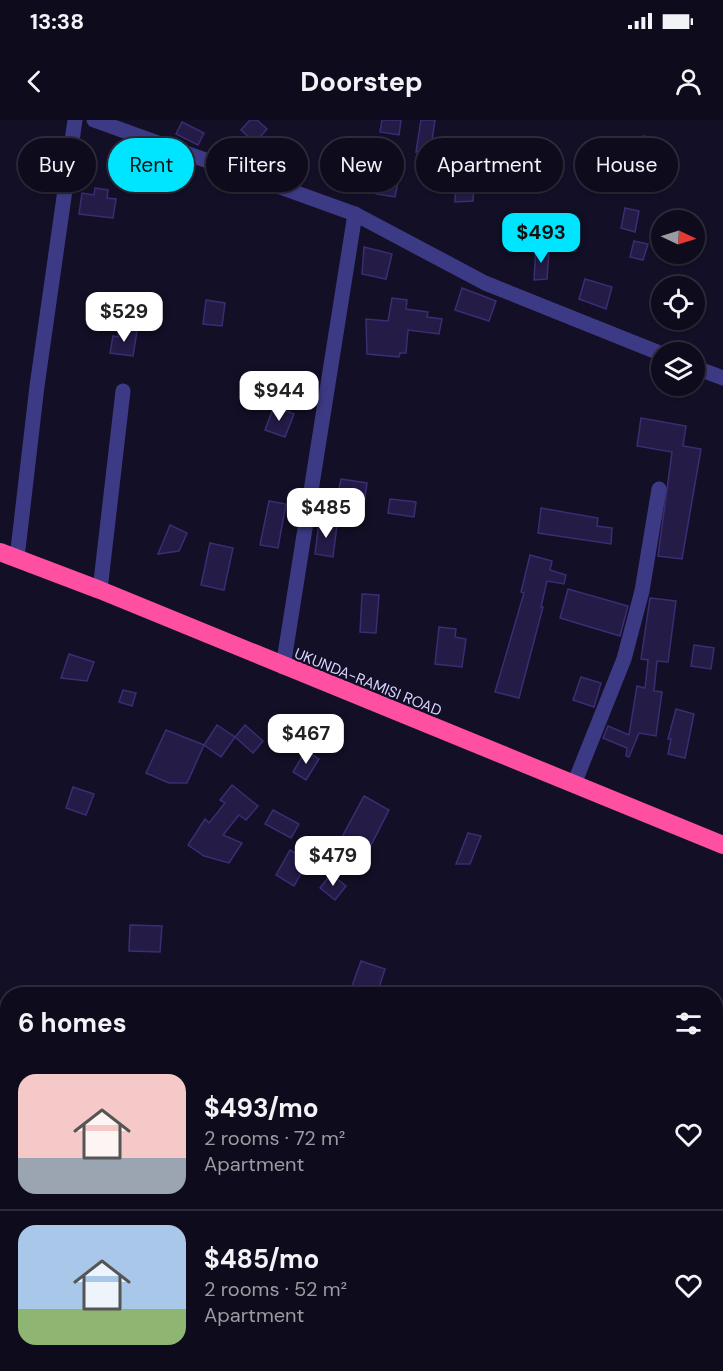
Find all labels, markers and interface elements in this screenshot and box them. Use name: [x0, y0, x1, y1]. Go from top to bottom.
text: 13:38: [30, 7, 84, 36]
text: Doorstep: [300, 64, 423, 99]
icon: back: [18, 65, 51, 98]
icon: person: [672, 65, 705, 98]
chip: Buy: [18, 138, 96, 192]
chip: Rent: [108, 138, 194, 192]
chip: Filters: [206, 138, 308, 192]
chip: New: [320, 138, 404, 192]
chip: Apartment: [416, 138, 563, 192]
chip: House: [575, 138, 678, 192]
north arrow: [651, 210, 705, 264]
map controls: [651, 210, 705, 396]
pin: $493: [505, 213, 577, 264]
text: $493: [516, 219, 566, 245]
button: locate: [651, 276, 705, 330]
pin: $529: [88, 292, 160, 343]
text: $529: [100, 298, 148, 324]
button: layers: [651, 342, 705, 396]
pin: $944: [243, 371, 315, 422]
text: $944: [254, 377, 304, 403]
pin: $485: [290, 488, 362, 539]
text: $485: [301, 494, 351, 520]
street label: UKUNDA-RAMISI ROAD: [291, 643, 445, 721]
pin: $467: [270, 714, 342, 765]
text: $467: [282, 720, 330, 746]
pin: $479: [297, 836, 369, 887]
text: $479: [309, 842, 357, 868]
text: 6 homes: [18, 1006, 126, 1040]
icon: filters: [672, 1007, 705, 1040]
text: $493/mo: [204, 1091, 319, 1125]
icon: home: [66, 1098, 138, 1170]
icon: heart: [672, 1118, 705, 1151]
text: 2 rooms · 72 m²: [204, 1125, 345, 1151]
text: Apartment: [204, 1151, 304, 1177]
text: $485/mo: [204, 1242, 319, 1276]
icon: home: [66, 1249, 138, 1321]
icon: heart: [672, 1269, 705, 1302]
text: 2 rooms · 52 m²: [204, 1276, 347, 1302]
text: Apartment: [204, 1302, 304, 1328]

